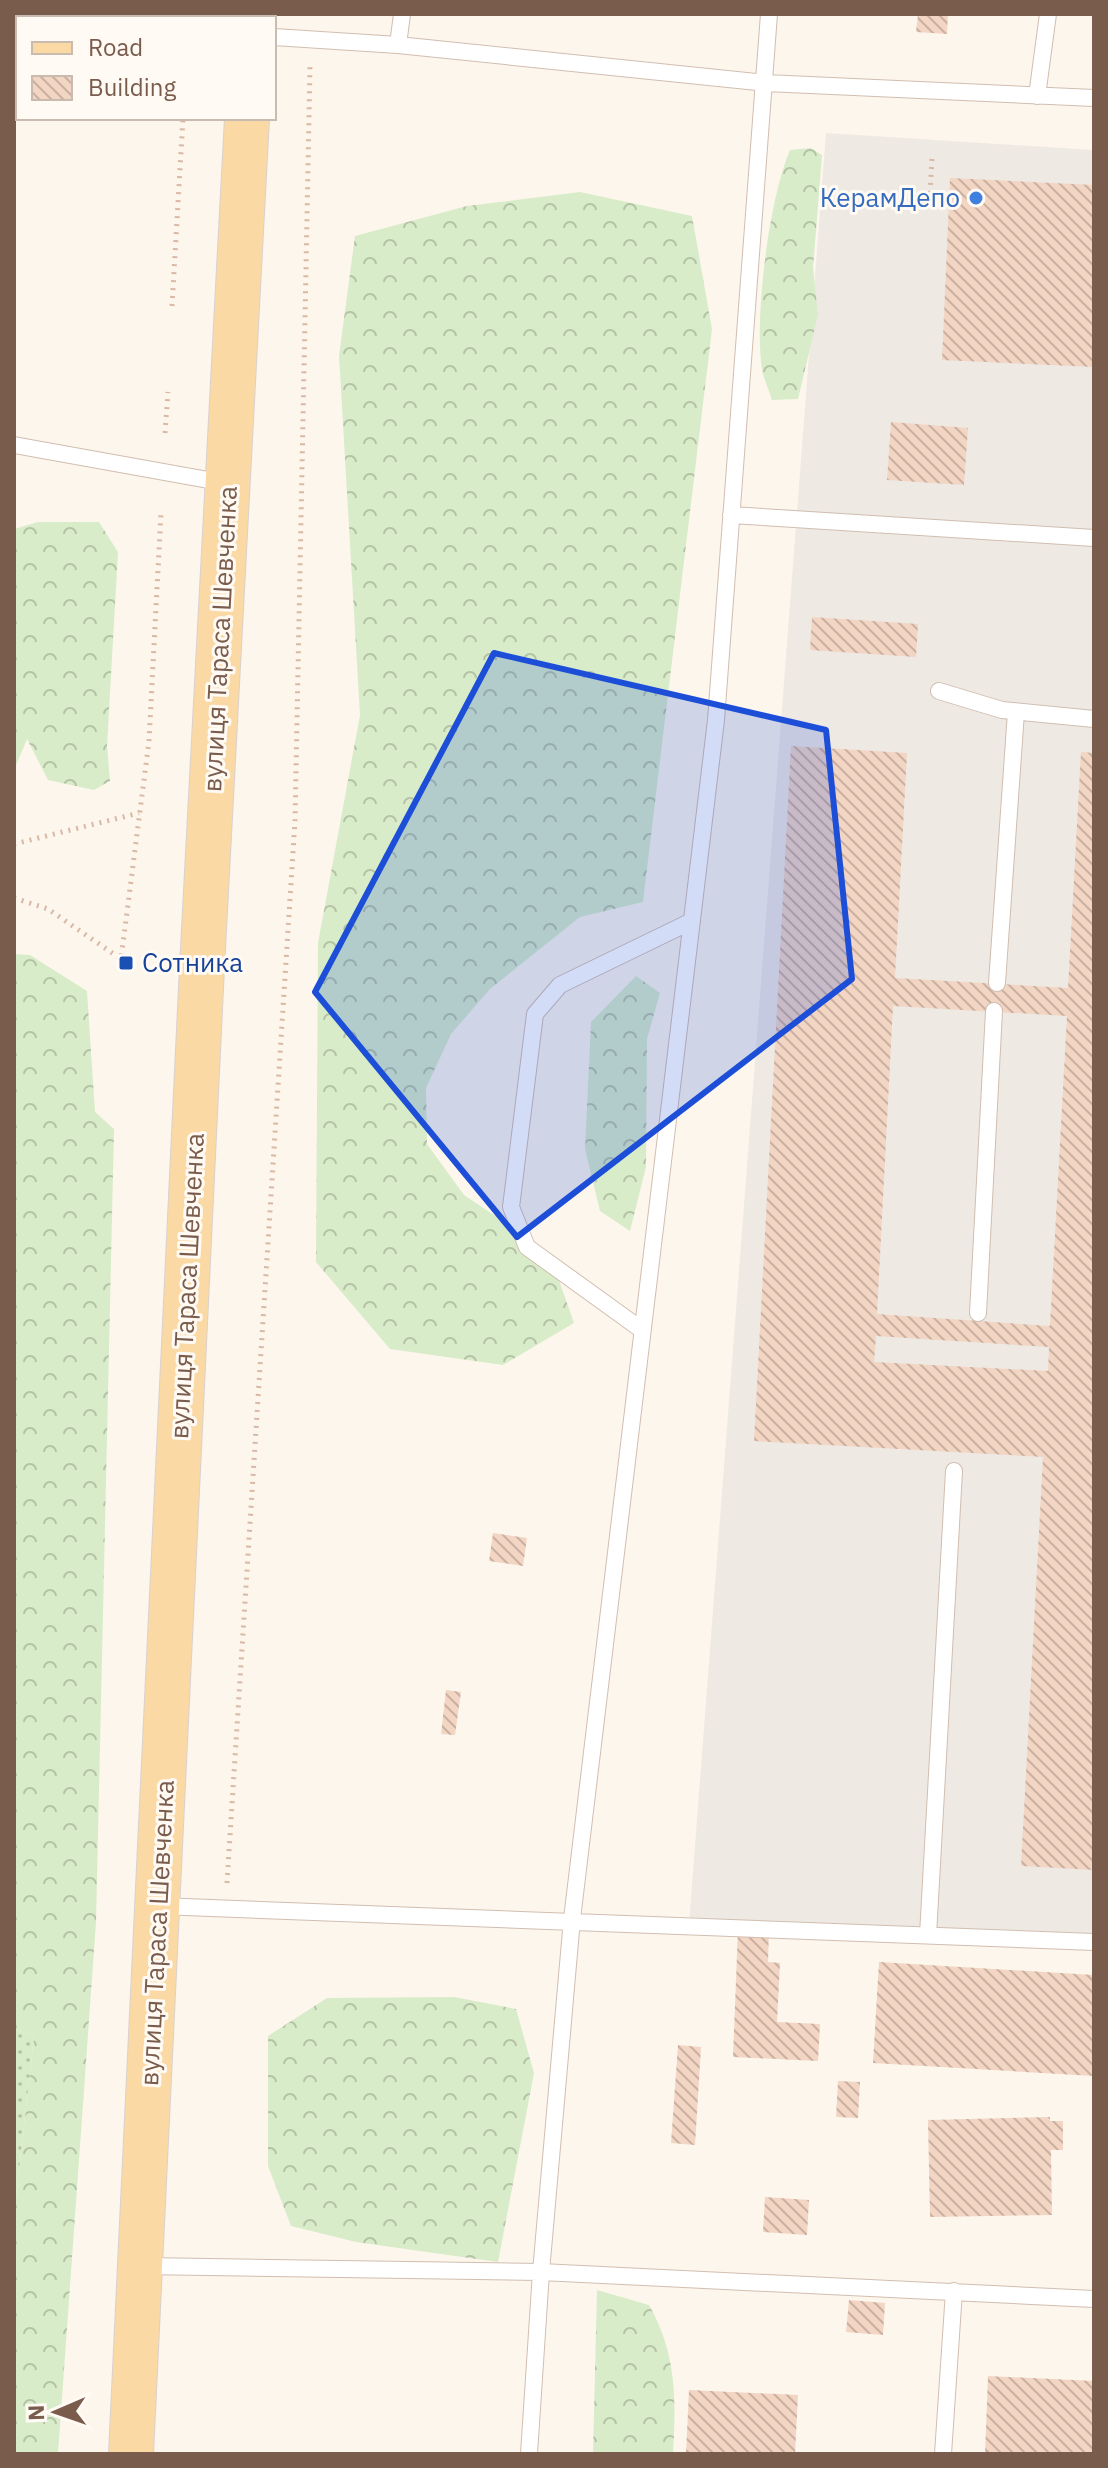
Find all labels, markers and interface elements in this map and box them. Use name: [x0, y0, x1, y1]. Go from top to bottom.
legend: [16, 16, 276, 120]
text: Road: [88, 31, 143, 63]
text: Building: [88, 71, 176, 103]
place label: КерамДепо: [820, 180, 960, 214]
marker: КерамДепо: [967, 189, 985, 207]
street label: вулиця Тараса Шевченка: [194, 485, 244, 793]
place label: Сотника: [142, 945, 243, 979]
marker: Сотника: [117, 954, 135, 972]
street label: вулиця Тараса Шевченка: [161, 1132, 211, 1440]
street label: вулиця Тараса Шевченка: [131, 1779, 181, 2087]
north arrow: [16, 2372, 96, 2452]
text: N: [21, 2404, 50, 2421]

